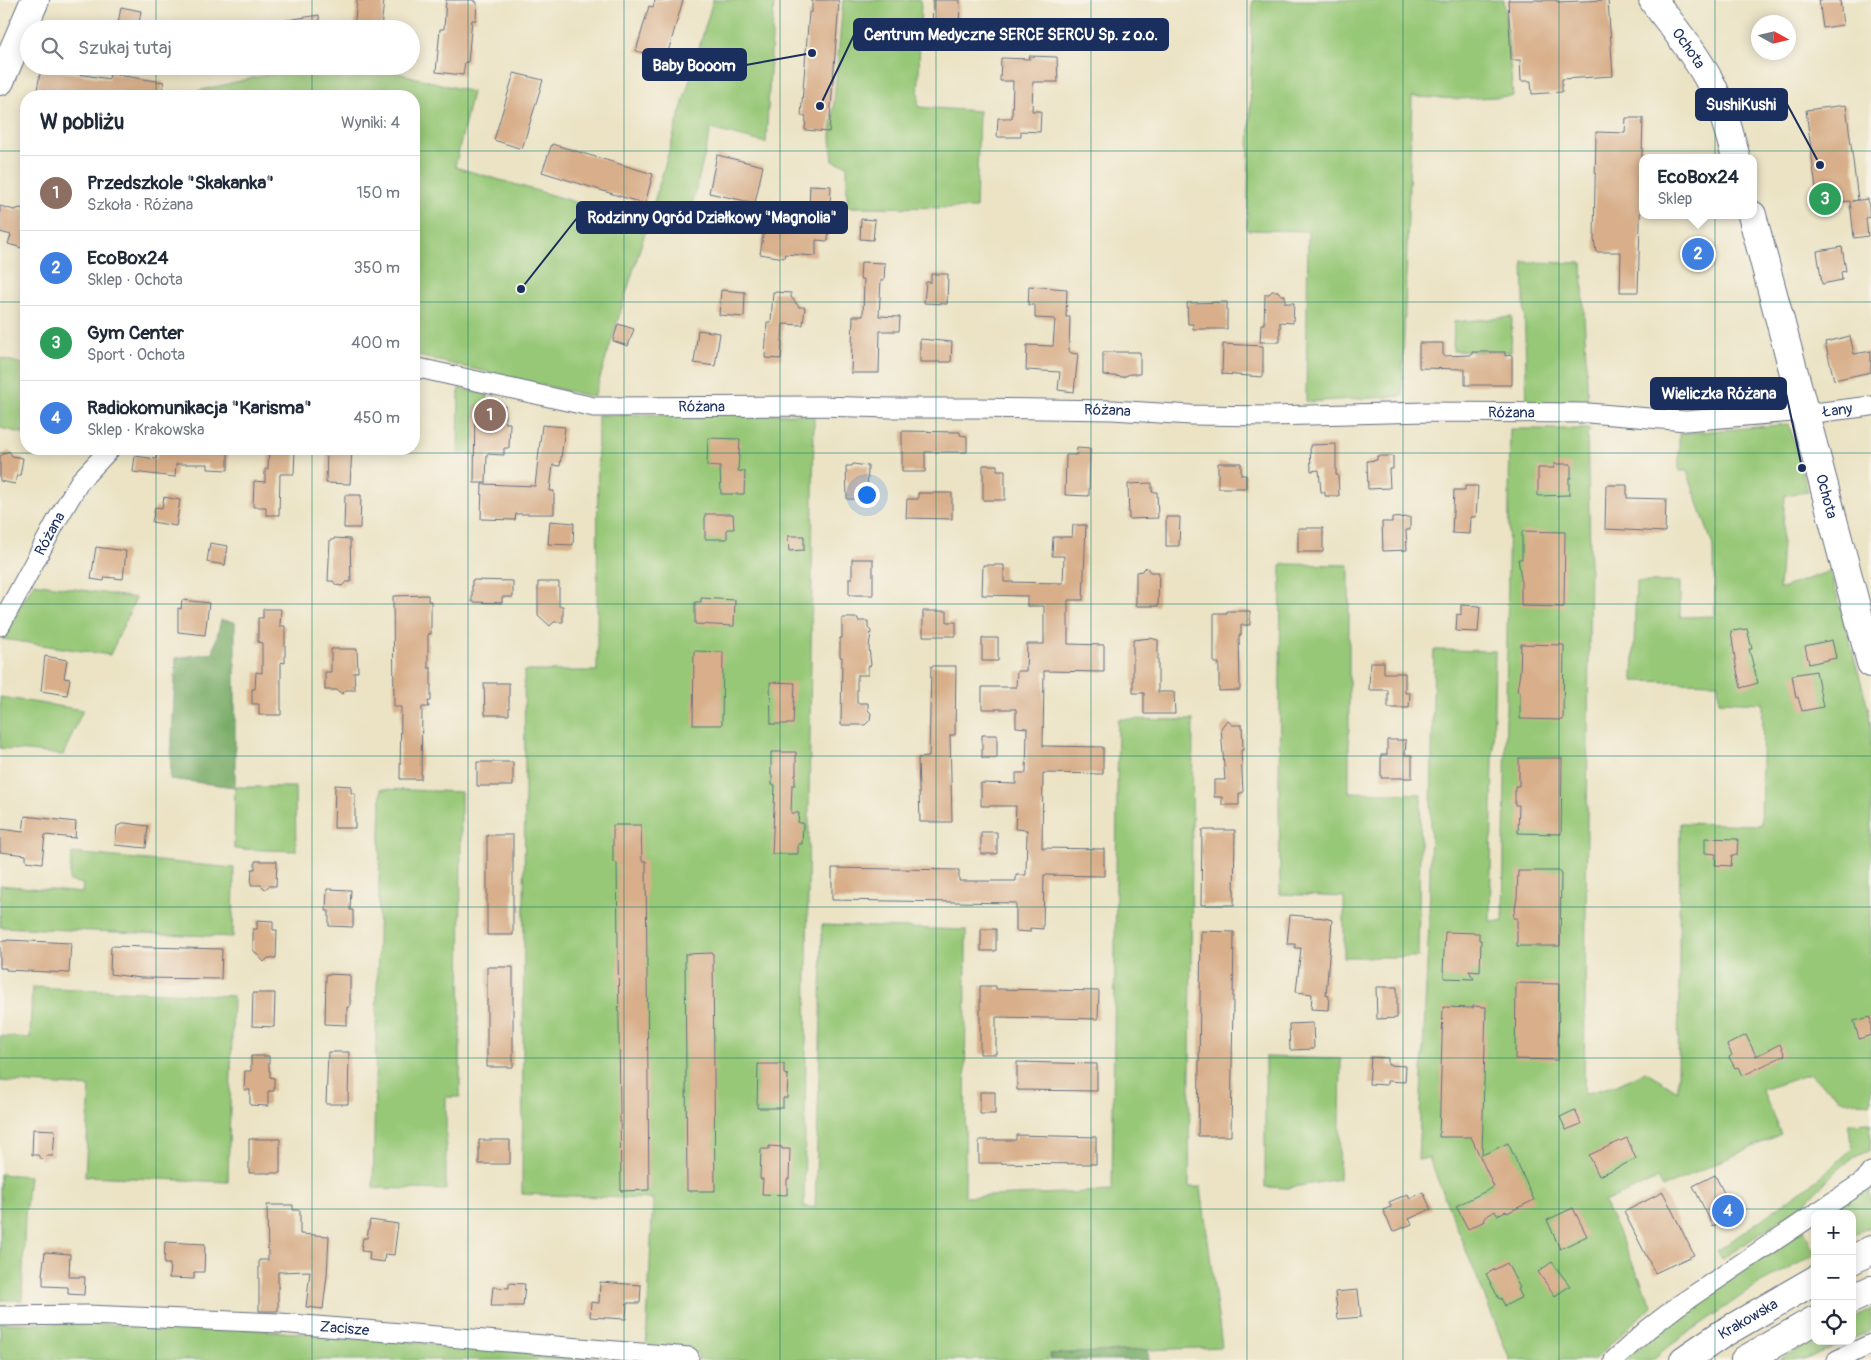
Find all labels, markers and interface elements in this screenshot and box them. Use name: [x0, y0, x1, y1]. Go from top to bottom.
north arrow: [1751, 15, 1796, 60]
callout: Centrum Medyczne SERCE SERCU Sp. z o.o.: [854, 19, 1168, 50]
search box: [20, 20, 420, 75]
street label: Ochota: [1668, 24, 1710, 72]
text: Centrum Medyczne SERCE SERCU Sp. z o.o.: [864, 25, 1158, 45]
icon: search: [38, 34, 66, 62]
text: Szukaj tutaj: [78, 36, 172, 60]
callout: Baby Booom: [643, 49, 746, 80]
text: Baby Booom: [652, 56, 736, 76]
callout: SushiKushi: [1696, 89, 1787, 120]
text: SushiKushi: [1706, 95, 1776, 115]
text: W pobliżu: [40, 109, 124, 136]
text: Wyniki: 4: [341, 113, 400, 133]
popup: [1639, 154, 1757, 219]
text: EcoBox24: [1657, 165, 1739, 189]
text: Przedszkole "Skakanka": [87, 171, 274, 195]
pin: 3: [1809, 180, 1841, 218]
text: 1: [53, 183, 59, 203]
text: 150 m: [356, 183, 400, 203]
text: Sklep: [1657, 189, 1692, 209]
text: Szkoła · Różana: [87, 195, 193, 215]
callout: Rodzinny Ogród Działkowy "Magnolia": [577, 202, 847, 233]
text: Rodzinny Ogród Działkowy "Magnolia": [587, 208, 837, 228]
pin: 2: [1682, 235, 1714, 273]
text: EcoBox24: [87, 246, 169, 270]
text: 2: [52, 258, 60, 278]
text: 350 m: [354, 258, 400, 278]
text: Sklep · Ochota: [87, 270, 183, 290]
text: Gym Center: [87, 321, 184, 345]
text: 3: [52, 333, 60, 353]
text: 400 m: [351, 333, 400, 353]
text: Sport · Ochota: [87, 345, 185, 365]
callout: Wieliczka Różana: [1651, 378, 1786, 409]
text: Wieliczka Różana: [1662, 384, 1777, 404]
text: Radiokomunikacja "Karisma": [87, 396, 312, 420]
pin: 1: [474, 396, 506, 434]
street label: Różana: [678, 397, 725, 416]
street label: Łany: [1821, 399, 1854, 421]
street label: Różana: [1084, 400, 1132, 421]
street label: Różana: [1488, 403, 1535, 422]
text: 4: [51, 408, 61, 428]
text: 450 m: [353, 408, 400, 428]
text: Sklep · Krakowska: [87, 420, 204, 440]
street label: Ochota: [1812, 472, 1842, 521]
your location: [854, 482, 880, 508]
street label: Różana: [30, 508, 69, 559]
pin: 4: [1712, 1192, 1744, 1230]
map controls: [1811, 1210, 1856, 1345]
button: +: [1811, 1210, 1856, 1255]
button: −: [1811, 1255, 1856, 1300]
street label: Krakowska: [1715, 1294, 1781, 1344]
button: locate: [1811, 1300, 1856, 1345]
street label: Zacisze: [319, 1317, 371, 1340]

